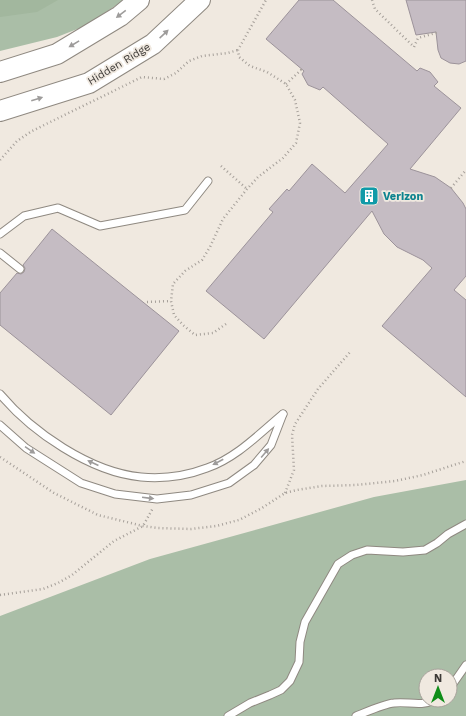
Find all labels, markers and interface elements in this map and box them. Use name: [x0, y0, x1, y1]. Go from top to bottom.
one-way arrow: [116, 10, 127, 19]
one-way arrow: [159, 29, 169, 39]
one-way arrow: [68, 40, 80, 47]
street label: Hidden Ridge: [85, 40, 153, 88]
one-way arrow: [32, 96, 44, 102]
building icon: Verizon: [358, 185, 380, 207]
place label: Verizon: [383, 190, 423, 203]
one-way arrow: [24, 446, 35, 454]
one-way arrow: [260, 448, 269, 458]
one-way arrow: [213, 459, 224, 465]
one-way arrow: [88, 460, 99, 466]
one-way arrow: [142, 495, 154, 501]
north arrow: [418, 668, 458, 708]
text: N: [434, 672, 442, 685]

